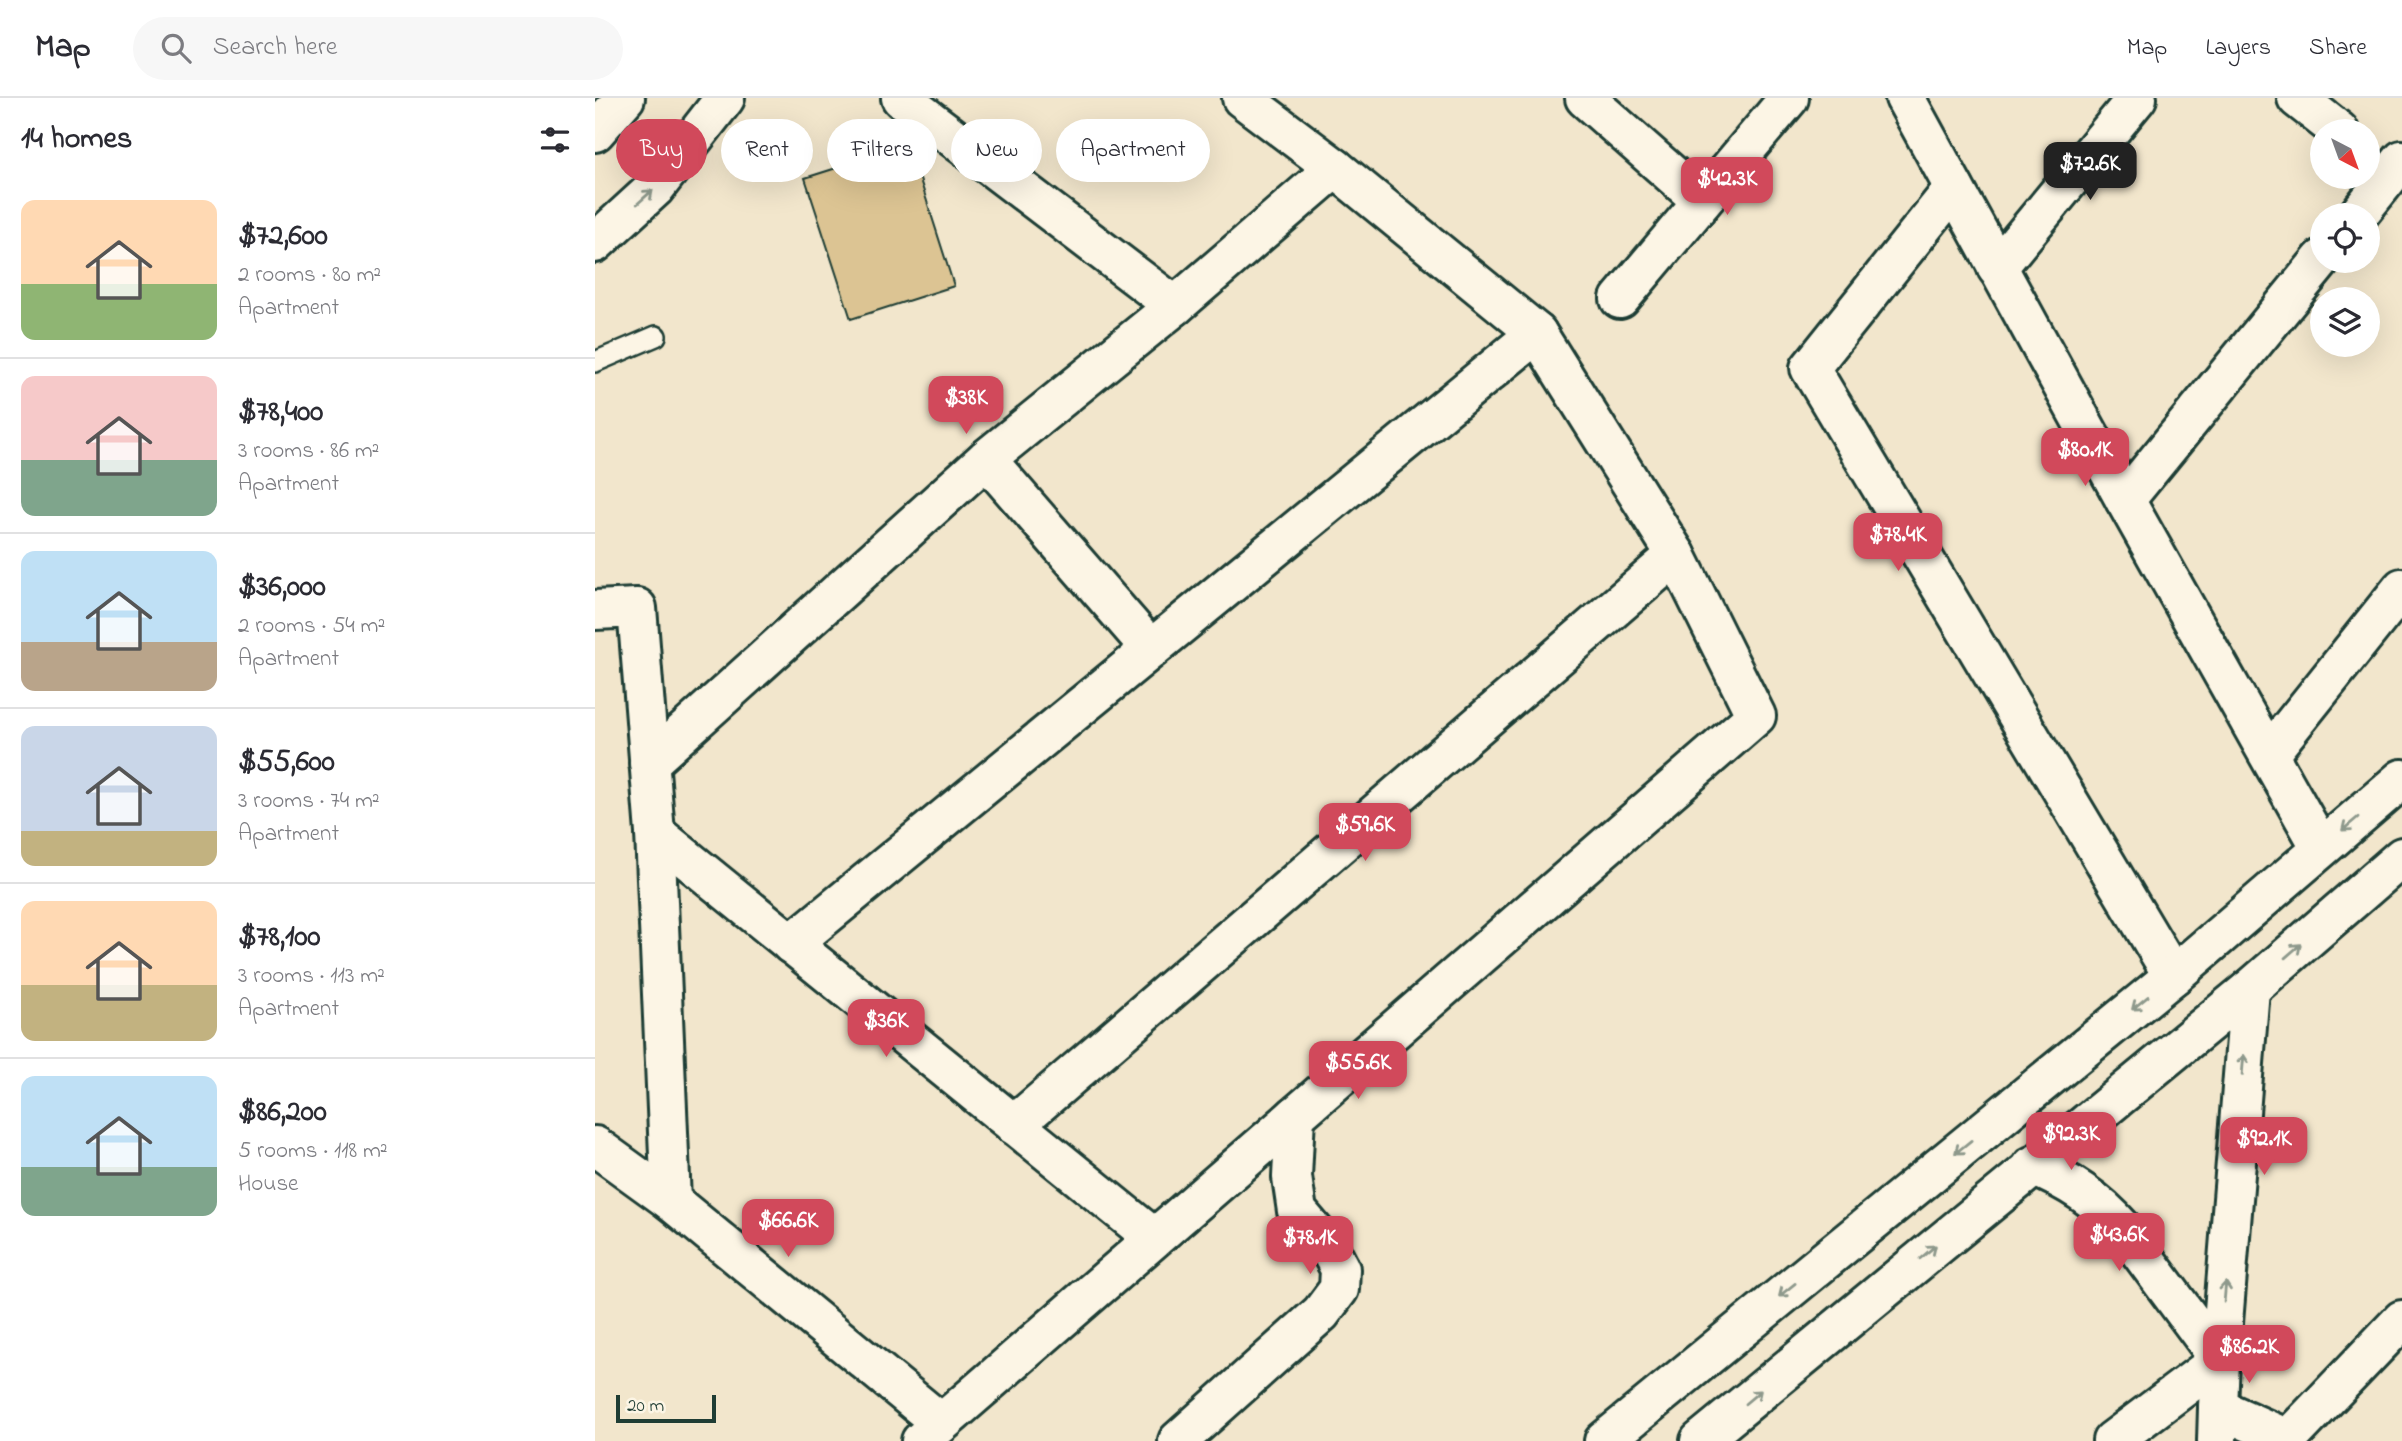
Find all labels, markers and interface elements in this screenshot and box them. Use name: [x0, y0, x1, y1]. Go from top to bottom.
search box: [133, 17, 623, 80]
text: Map: [35, 24, 91, 72]
icon: search: [157, 29, 195, 67]
text: Search here: [213, 29, 337, 67]
text: Map: [2127, 31, 2167, 66]
text: Layers: [2205, 31, 2271, 66]
text: Share: [2309, 31, 2367, 66]
text: 14 homes: [21, 118, 132, 162]
chip: Buy: [616, 119, 707, 182]
chip: Rent: [721, 119, 813, 182]
chip: Filters: [827, 119, 937, 182]
chip: New: [951, 119, 1042, 182]
chip: Apartment: [1056, 119, 1210, 182]
north arrow: [2310, 119, 2380, 189]
map controls: [2310, 119, 2380, 357]
icon: filters: [536, 121, 574, 159]
pin: $72.6K: [2033, 142, 2147, 202]
text: $72.6K: [2060, 148, 2120, 181]
pin: $42.3K: [1670, 158, 1784, 217]
text: $42.3K: [1697, 163, 1757, 196]
one-way arrow: [636, 189, 654, 205]
button: locate: [2310, 203, 2380, 273]
text: $72,600: [238, 215, 328, 259]
icon: home: [77, 228, 161, 312]
text: 2 rooms · 80 m²: [238, 259, 381, 292]
button: layers: [2310, 287, 2380, 357]
text: Apartment: [238, 292, 339, 325]
pin: $38K: [925, 376, 1007, 436]
text: $38K: [944, 382, 988, 415]
text: $78,400: [238, 391, 323, 435]
icon: home: [77, 404, 161, 488]
pin: $80.1K: [2028, 428, 2142, 488]
text: $80.1K: [2057, 434, 2113, 467]
text: 3 rooms · 86 m²: [238, 435, 379, 468]
text: Apartment: [238, 468, 339, 501]
pin: $78.4K: [1841, 514, 1955, 573]
text: $78.4K: [1869, 519, 1927, 552]
text: $36,000: [238, 566, 326, 610]
icon: home: [77, 579, 161, 663]
text: 2 rooms · 54 m²: [238, 610, 385, 643]
text: Apartment: [238, 643, 339, 676]
text: $55,600: [238, 741, 335, 785]
icon: home: [77, 754, 161, 838]
text: 3 rooms · 74 m²: [238, 785, 380, 818]
pin: $59.6K: [1308, 804, 1422, 863]
text: $59.6K: [1335, 809, 1395, 842]
one-way arrow: [2341, 815, 2359, 831]
text: Apartment: [238, 818, 339, 851]
text: $78,100: [238, 916, 320, 960]
icon: home: [77, 929, 161, 1013]
one-way arrow: [2283, 943, 2301, 959]
text: 3 rooms · 113 m²: [238, 960, 385, 993]
text: Apartment: [238, 993, 339, 1026]
one-way arrow: [2131, 995, 2149, 1011]
pin: $36K: [845, 1000, 927, 1059]
text: $36K: [864, 1005, 908, 1038]
pin: $55.6K: [1301, 1042, 1415, 1101]
text: $55.6K: [1325, 1047, 1391, 1080]
one-way arrow: [2237, 1054, 2250, 1077]
text: $86,200: [238, 1091, 327, 1135]
icon: home: [77, 1104, 161, 1188]
pin: $92.3K: [2014, 1112, 2128, 1172]
text: $92.3K: [2042, 1118, 2100, 1151]
pin: $92.1K: [2207, 1118, 2321, 1177]
text: $92.1K: [2236, 1123, 2292, 1156]
text: 5 rooms · 118 m²: [238, 1135, 388, 1168]
one-way arrow: [1955, 1139, 1973, 1155]
text: House: [238, 1168, 298, 1201]
pin: $66.6K: [731, 1200, 845, 1259]
text: $66.6K: [758, 1205, 818, 1238]
pin: $43.6K: [2062, 1214, 2176, 1273]
pin: $78.1K: [1253, 1216, 1367, 1276]
text: $43.6K: [2090, 1219, 2148, 1252]
text: $78.1K: [1282, 1222, 1338, 1255]
one-way arrow: [1919, 1244, 1937, 1260]
one-way arrow: [2219, 1281, 2232, 1304]
one-way arrow: [1778, 1283, 1796, 1298]
pin: $86.2K: [2192, 1326, 2306, 1385]
text: $86.2K: [2219, 1331, 2279, 1364]
one-way arrow: [1744, 1390, 1762, 1406]
scale bar: [616, 1392, 716, 1424]
text: 20 m: [627, 1393, 664, 1420]

